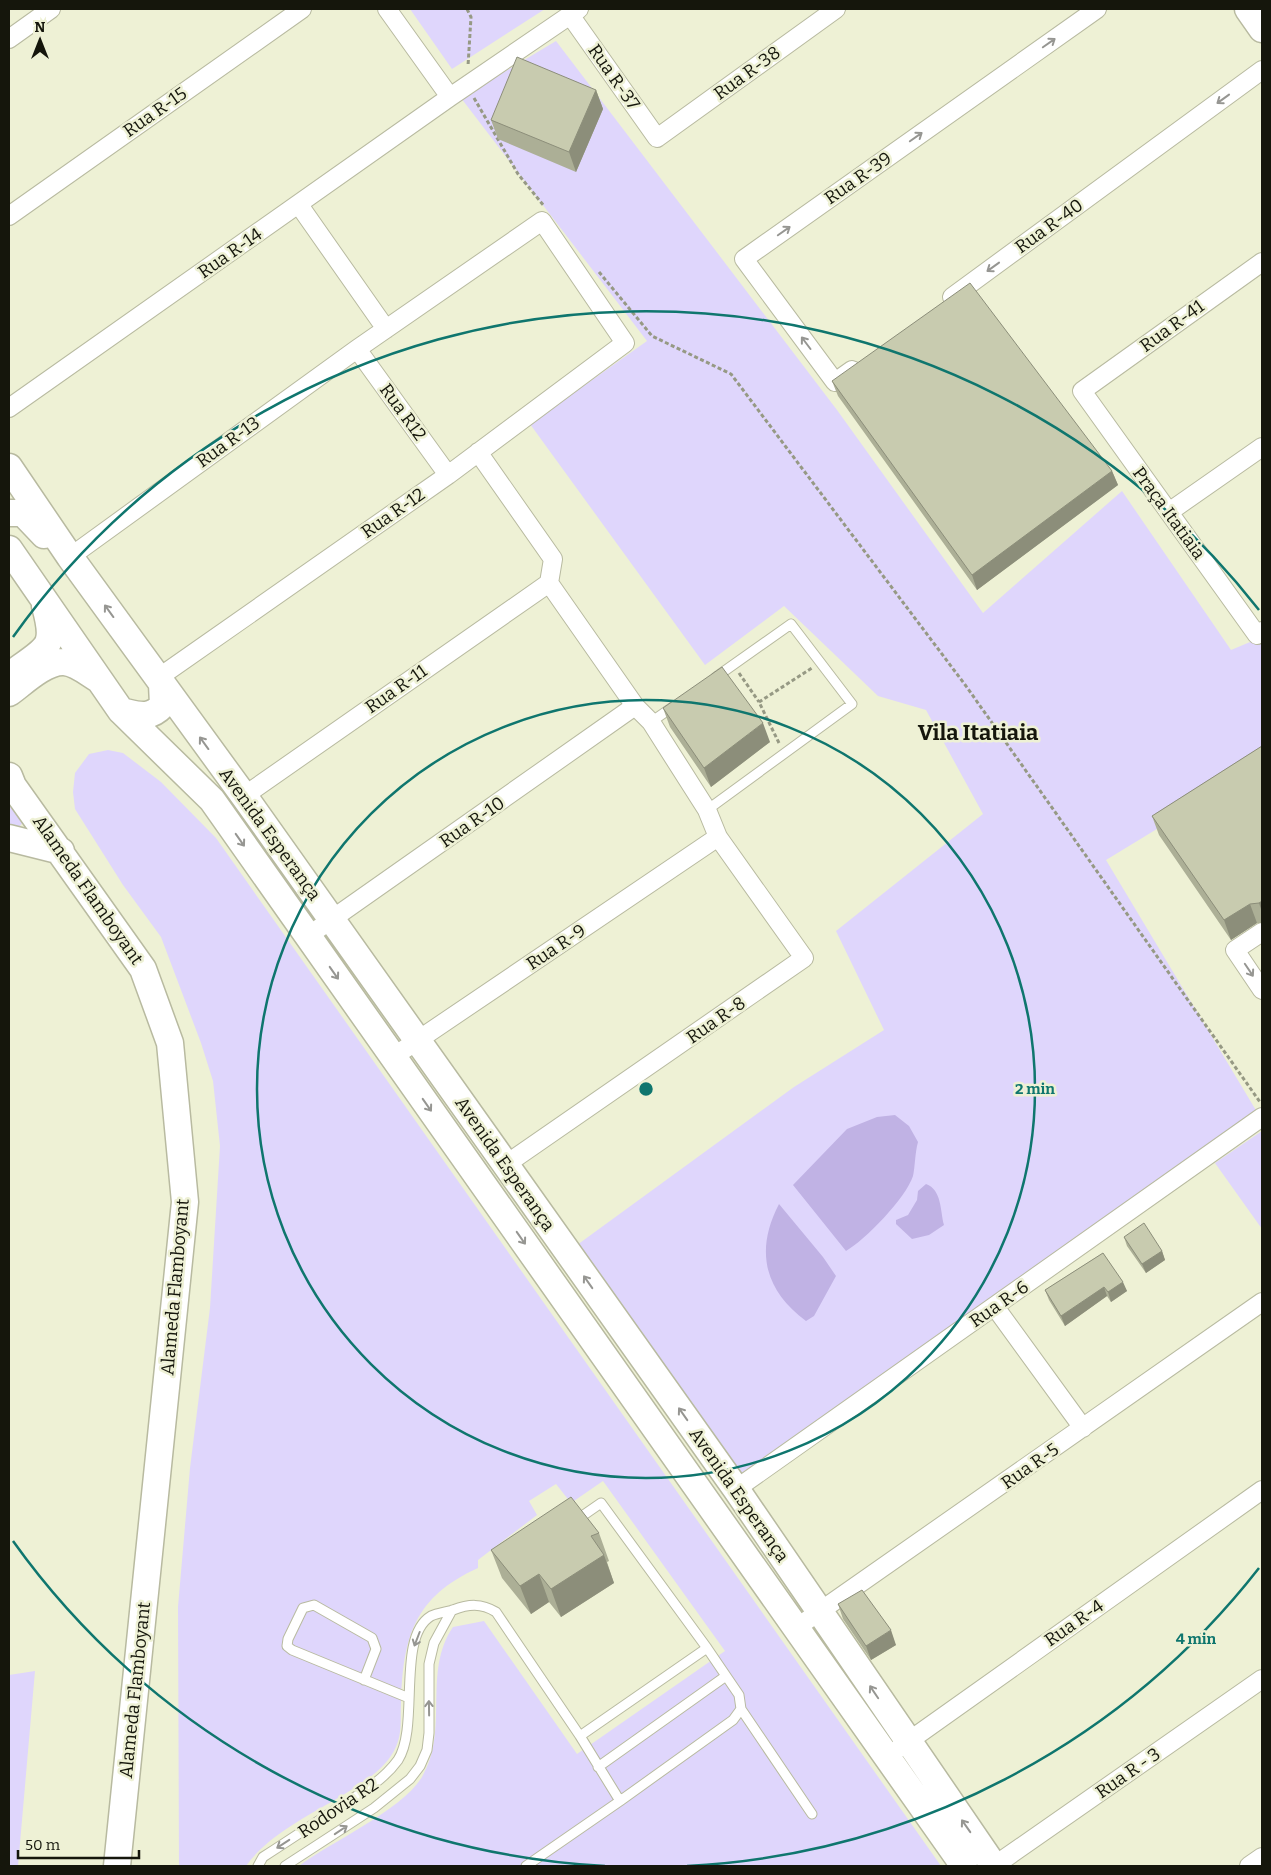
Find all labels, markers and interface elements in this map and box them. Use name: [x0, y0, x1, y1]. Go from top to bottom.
north arrow: [15, 15, 65, 65]
text: N: [35, 19, 46, 36]
one-way arrow: [1042, 38, 1056, 48]
street label: Rua R-37: [583, 40, 645, 114]
street label: Rua R-38: [709, 41, 785, 105]
street label: Rua R-15: [119, 82, 191, 142]
one-way arrow: [1216, 94, 1230, 104]
one-way arrow: [909, 132, 923, 142]
street label: Rua R-39: [820, 147, 896, 209]
street label: Rua R-40: [1011, 194, 1087, 258]
street label: Rua R-14: [194, 223, 267, 283]
one-way arrow: [777, 226, 791, 236]
one-way arrow: [986, 262, 1000, 272]
street label: Rua R-41: [1136, 295, 1209, 357]
one-way arrow: [801, 336, 811, 350]
street label: Rua R12: [375, 379, 431, 445]
street label: Rua R-13: [192, 412, 264, 472]
street label: Praça Itatiaia: [1128, 462, 1210, 564]
street label: Rua R-12: [357, 483, 429, 543]
one-way arrow: [104, 604, 114, 618]
street label: Rua R-11: [361, 659, 432, 718]
district label: Vila Itatiaia: [918, 719, 1039, 746]
one-way arrow: [199, 737, 210, 750]
street label: Avenida Esperança: [214, 763, 326, 905]
street label: Rua R-10: [435, 792, 509, 852]
street label: Alameda Flamboyant: [28, 811, 148, 969]
one-way arrow: [235, 833, 245, 847]
street label: Rua R-9: [522, 919, 590, 975]
one-way arrow: [1244, 963, 1254, 977]
one-way arrow: [329, 966, 339, 980]
street label: Rua R-8: [682, 992, 750, 1048]
centre of rings: [637, 1080, 655, 1098]
text: 2 min: [1015, 1080, 1055, 1098]
street label: Avenida Esperança: [450, 1093, 560, 1236]
one-way arrow: [422, 1098, 432, 1112]
street label: Alameda Flamboyant: [156, 1197, 194, 1376]
one-way arrow: [516, 1231, 526, 1245]
one-way arrow: [583, 1276, 594, 1289]
street label: Rua R-6: [965, 1276, 1033, 1332]
one-way arrow: [678, 1408, 688, 1422]
street label: Avenida Esperança: [684, 1424, 794, 1567]
street label: Rua R-5: [997, 1438, 1063, 1494]
street label: Rua R-4: [1040, 1595, 1108, 1651]
street label: Alameda Flamboyant: [115, 1600, 155, 1779]
text: 4 min: [1176, 1630, 1217, 1648]
one-way arrow: [412, 1631, 421, 1646]
one-way arrow: [869, 1686, 879, 1700]
one-way arrow: [424, 1700, 434, 1716]
street label: Rua R - 3: [1092, 1743, 1164, 1803]
street label: Rodovia R2: [294, 1773, 382, 1843]
one-way arrow: [961, 1819, 971, 1833]
one-way arrow: [333, 1825, 347, 1835]
scale bar: [18, 1828, 139, 1860]
text: 50 m: [25, 1836, 61, 1854]
one-way arrow: [276, 1840, 290, 1850]

